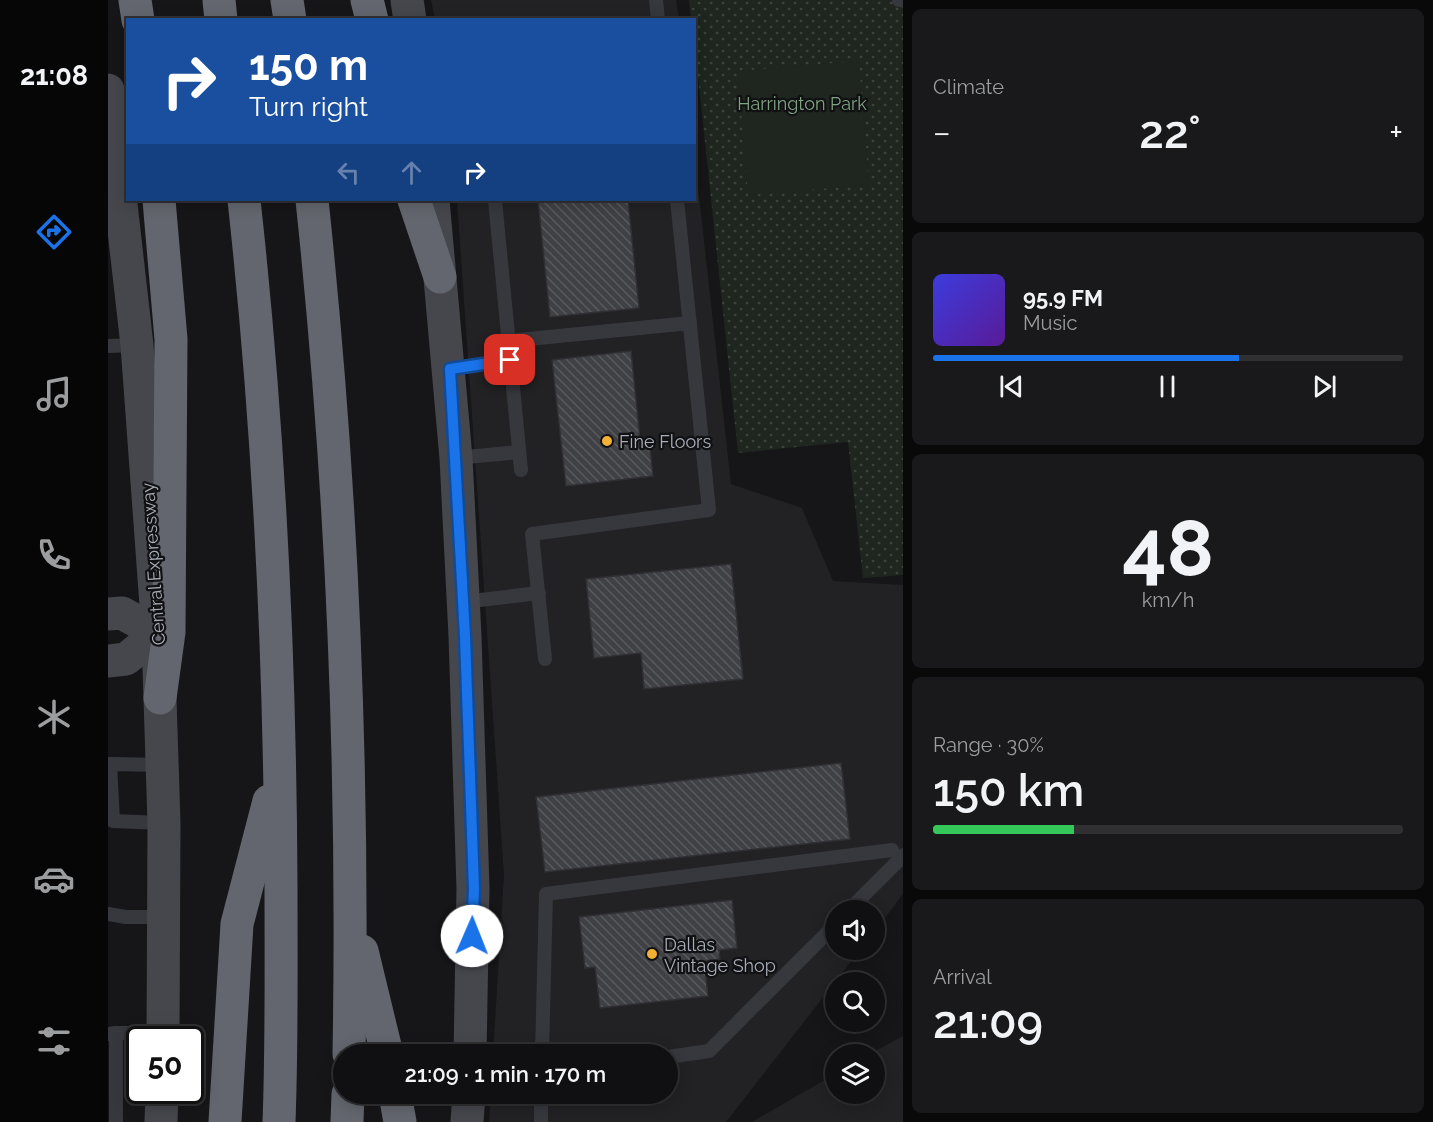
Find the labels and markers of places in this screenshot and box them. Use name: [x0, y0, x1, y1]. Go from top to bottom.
pin: [484, 334, 535, 385]
place label: Fine Floors: [619, 431, 711, 452]
marker: Fine Floors: [600, 434, 614, 448]
place label: Dallas Vintage Shop: [664, 934, 776, 976]
marker: Dallas Vintage Shop: [645, 947, 659, 961]

